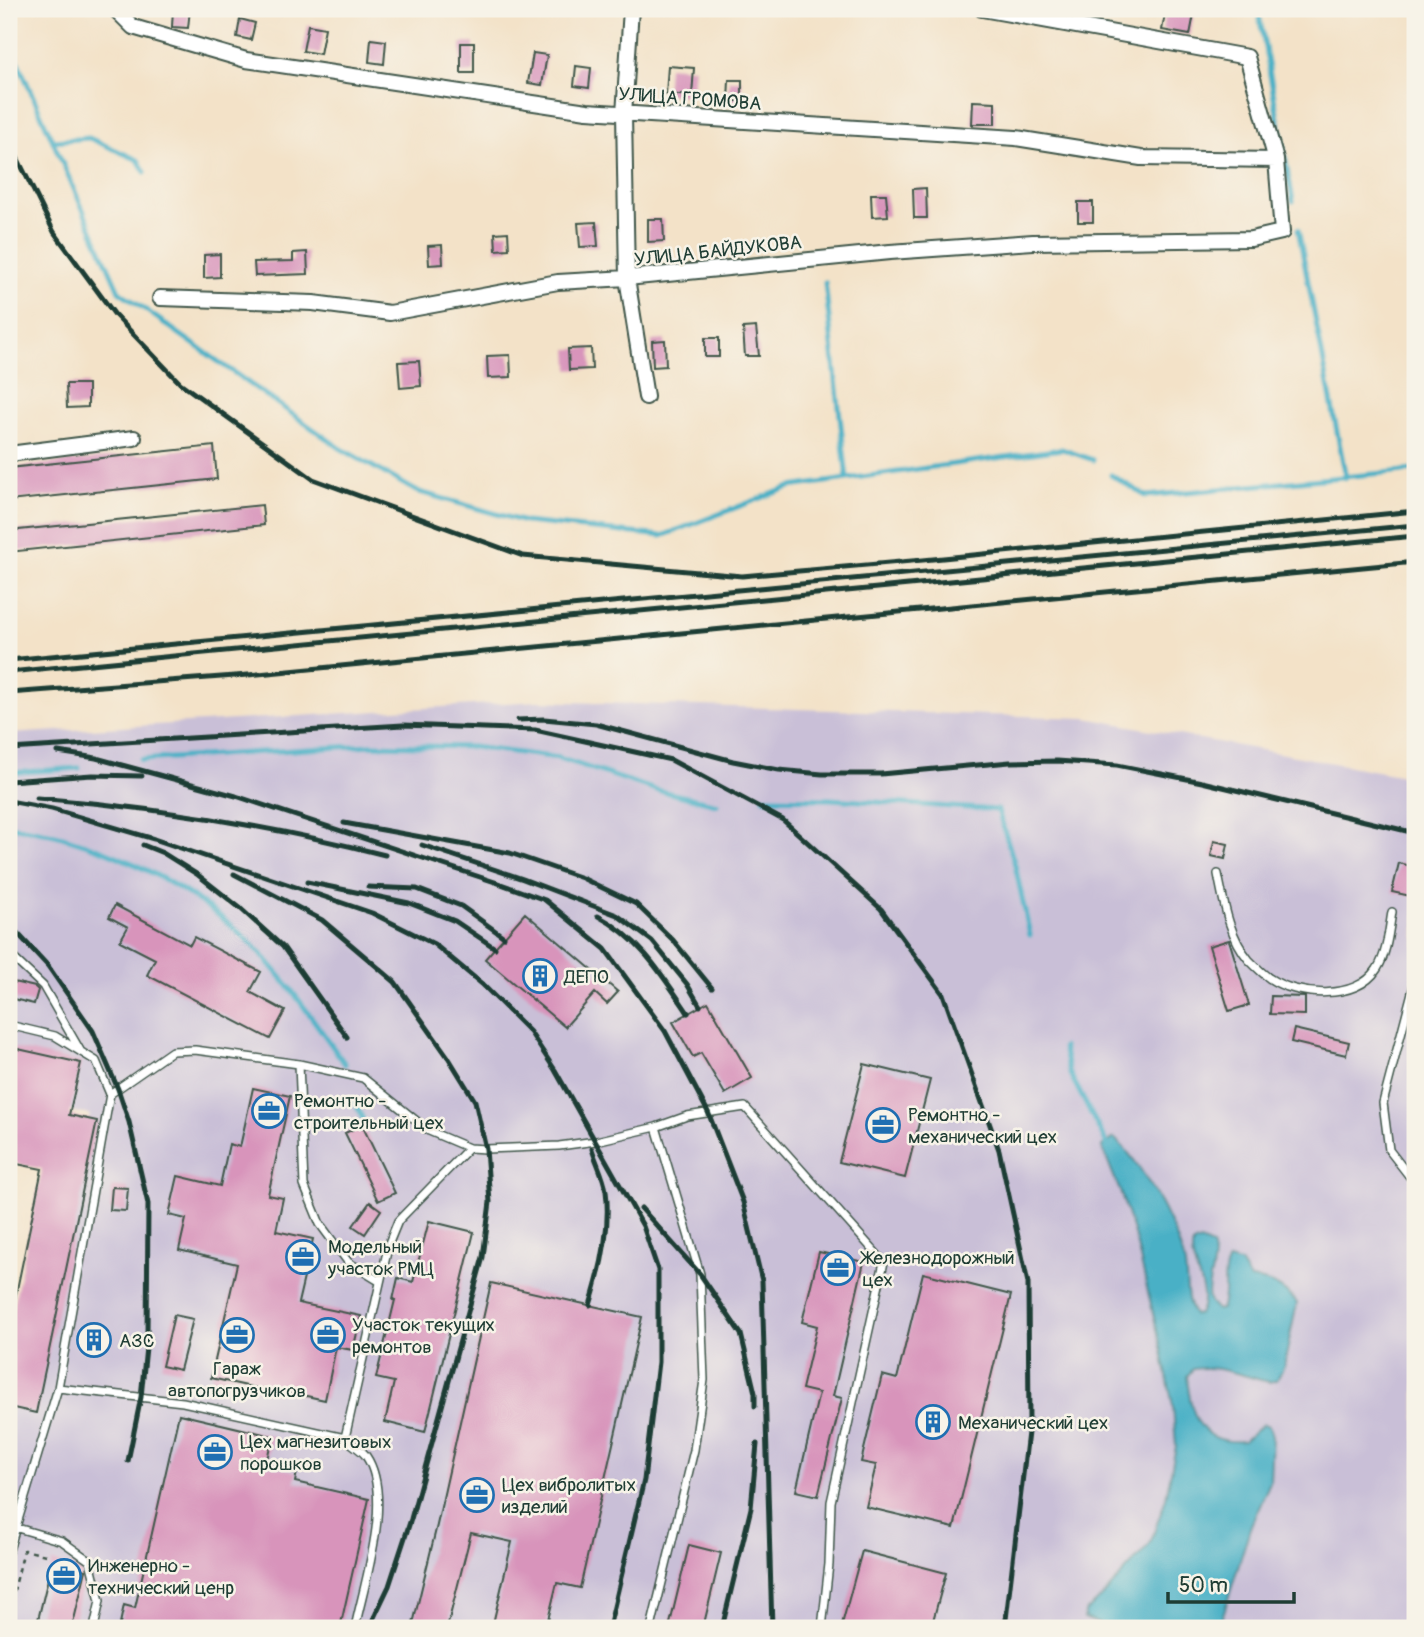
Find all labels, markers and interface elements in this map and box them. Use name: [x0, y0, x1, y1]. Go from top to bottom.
street label: УЛИЦА ГРОМОВА: [617, 82, 762, 116]
street label: УЛИЦА БАЙДУКОВА: [633, 230, 803, 272]
building icon: ДЕПО: [521, 957, 559, 995]
place label: ДЕПО: [563, 965, 609, 989]
place label: Ремонтно - строительный цех: [294, 1089, 444, 1135]
office icon: Ремонтно - строительный цех: [250, 1092, 288, 1130]
place label: Ремонтно - механический цех: [908, 1103, 1057, 1149]
office icon: Ремонтно - механический цех: [864, 1106, 902, 1144]
place label: Модельный участок РМЦ: [327, 1235, 434, 1281]
office icon: Модельный участок РМЦ: [284, 1238, 322, 1276]
place label: Железнодорожный цех: [859, 1246, 1015, 1292]
office icon: Железнодорожный цех: [819, 1249, 857, 1287]
place label: Участок текущих ремонтов: [352, 1313, 495, 1359]
office icon: Гараж автопогрузчиков: [218, 1316, 256, 1354]
office icon: Участок текущих ремонтов: [309, 1316, 347, 1354]
building icon: АЗС: [75, 1321, 113, 1359]
place label: АЗС: [119, 1329, 154, 1353]
place label: Гараж автопогрузчиков: [168, 1357, 306, 1403]
building icon: Механический цех: [914, 1403, 952, 1441]
place label: Механический цех: [958, 1411, 1108, 1435]
place label: Цех магнезитовых порошков: [240, 1430, 392, 1476]
office icon: Цех магнезитовых порошков: [196, 1433, 234, 1471]
place label: Цех вибролитых изделий: [502, 1473, 636, 1519]
office icon: Цех вибролитых изделий: [458, 1476, 496, 1514]
place label: Инженерно - технический ценр: [88, 1554, 234, 1600]
office icon: Инженерно - технический ценр: [45, 1557, 83, 1595]
scale bar: [1168, 1560, 1294, 1604]
text: 50 m: [1179, 1572, 1228, 1599]

